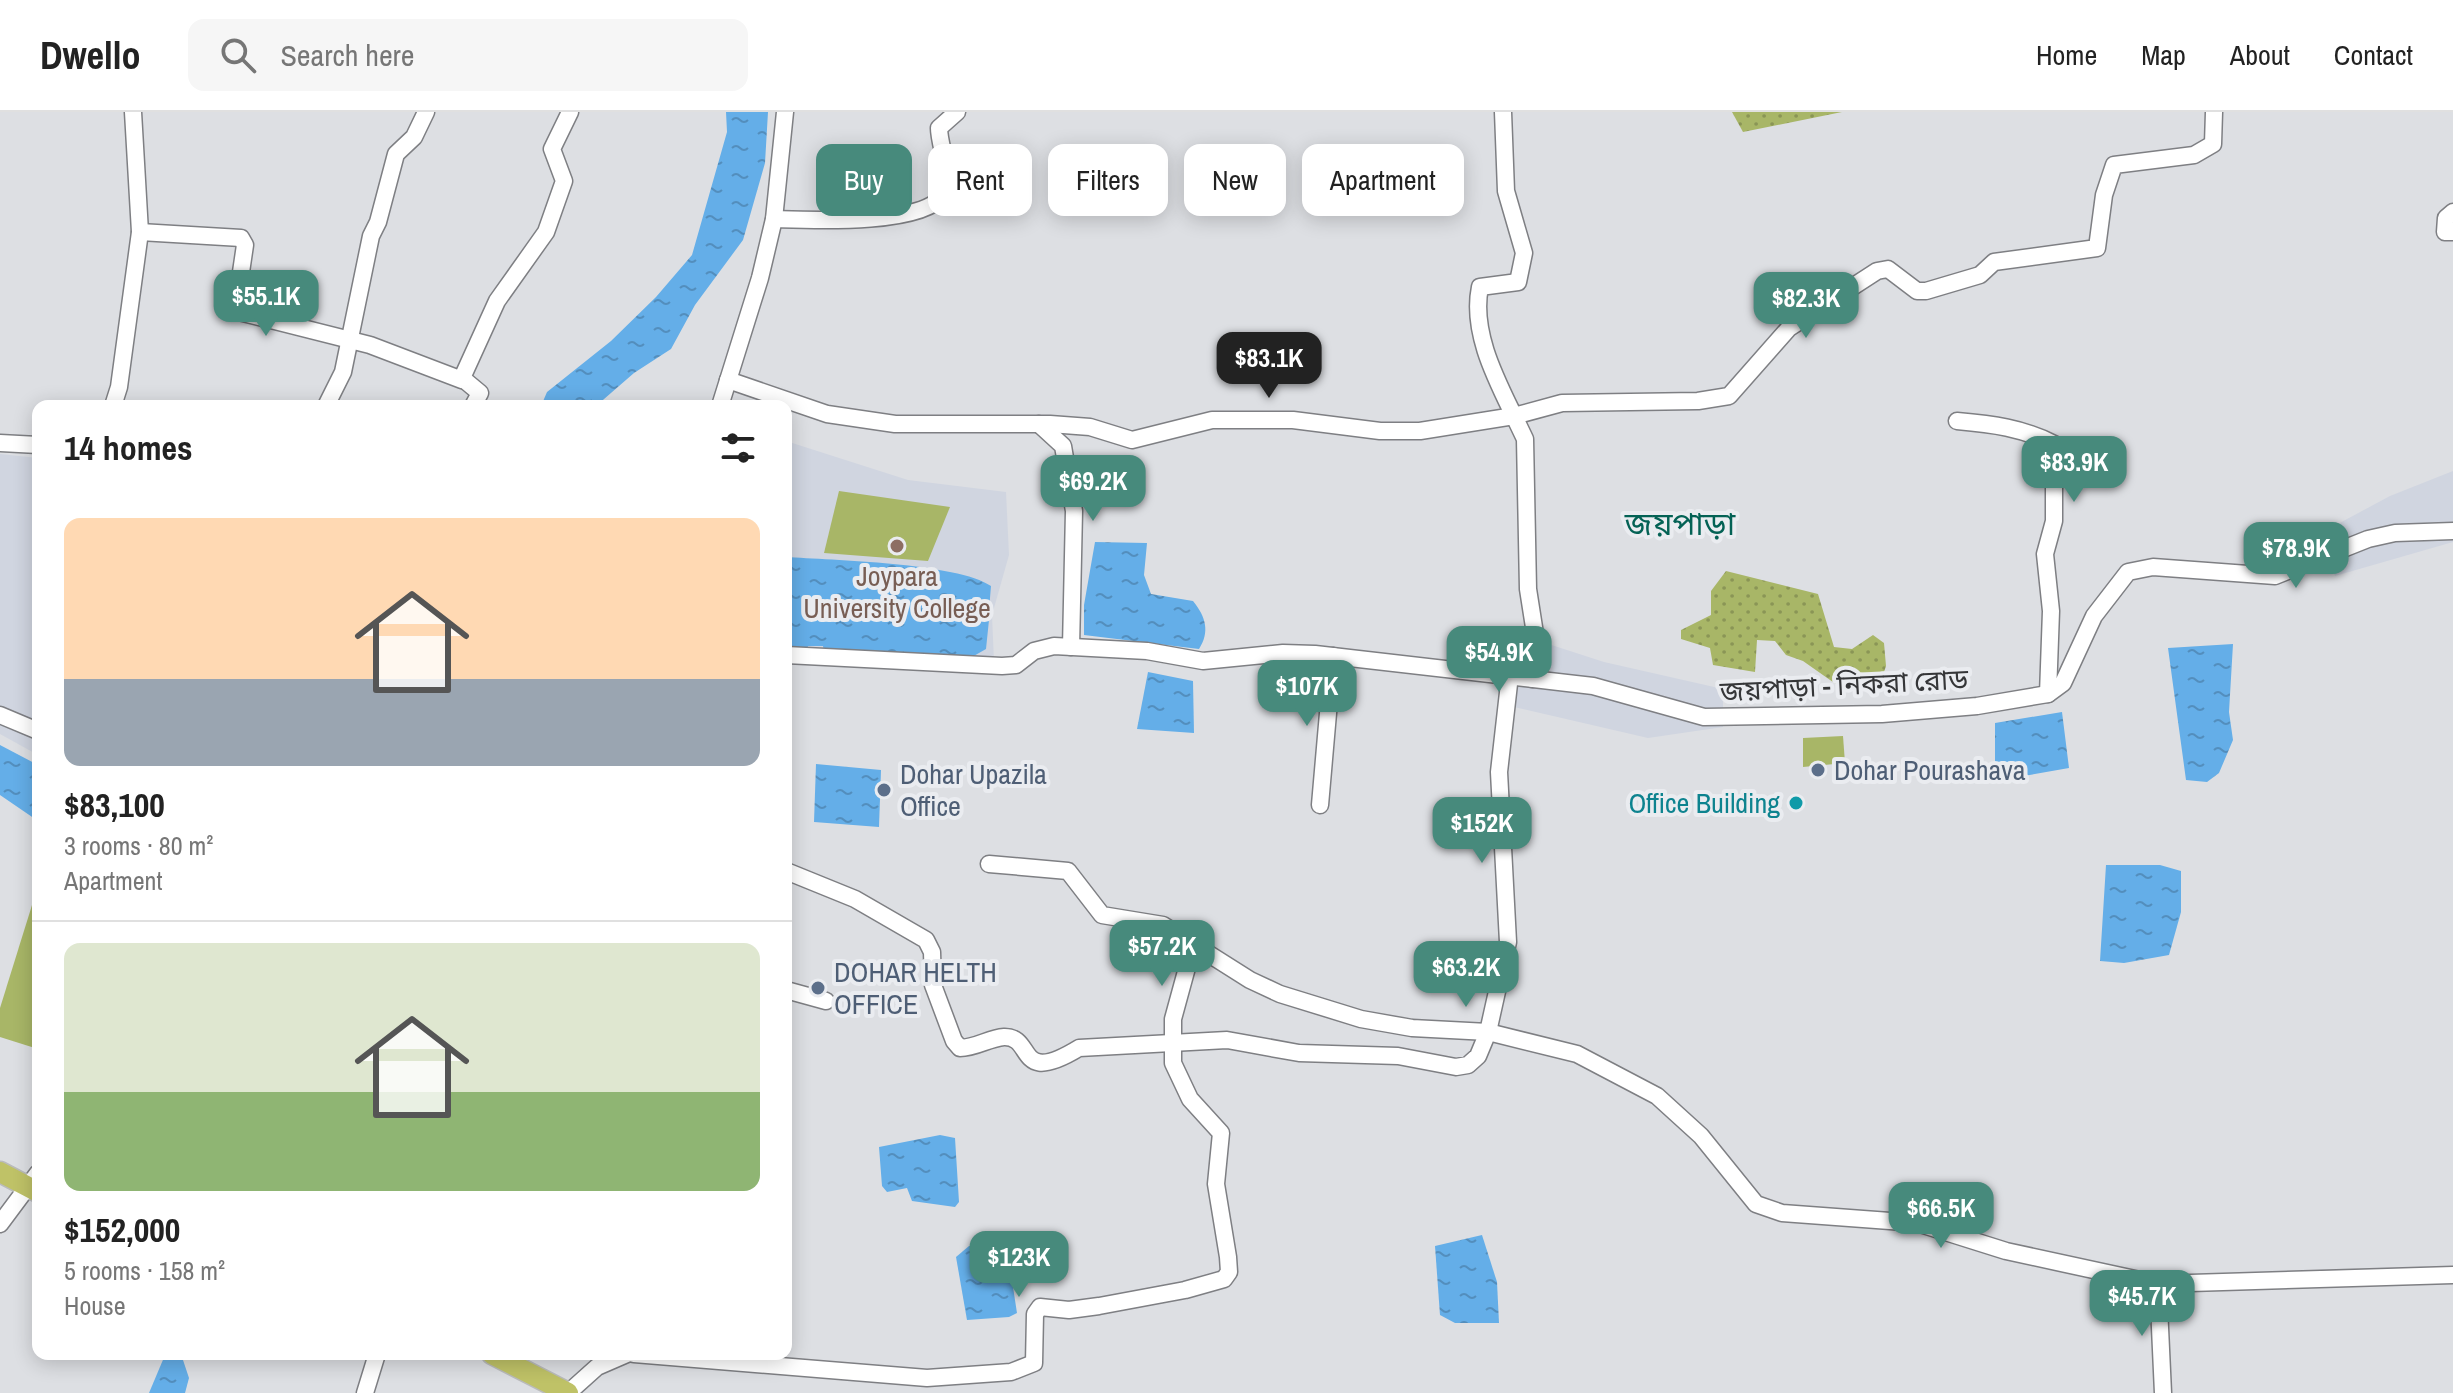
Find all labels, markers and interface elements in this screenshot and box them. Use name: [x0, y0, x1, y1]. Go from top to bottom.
search box: [188, 19, 748, 91]
text: Dwello: [40, 30, 140, 81]
icon: search: [216, 33, 260, 77]
text: Search here: [280, 35, 414, 75]
text: Home: [2036, 36, 2097, 74]
text: Map: [2141, 36, 2186, 74]
text: About: [2230, 36, 2290, 74]
text: Contact: [2334, 36, 2413, 74]
chip: Buy: [816, 144, 912, 216]
chip: Rent: [928, 144, 1032, 216]
chip: Filters: [1048, 144, 1168, 216]
chip: New: [1184, 144, 1286, 216]
chip: Apartment: [1302, 144, 1464, 216]
pin: $55.1K: [201, 270, 331, 338]
pin: $82.3K: [1741, 272, 1871, 340]
text: $55.1K: [232, 278, 300, 313]
text: $82.3K: [1772, 280, 1840, 315]
pin: $83.1K: [1204, 332, 1334, 400]
text: $83.1K: [1235, 340, 1303, 375]
text: 14 homes: [64, 425, 193, 471]
icon: filters: [716, 426, 760, 470]
pin: $83.9K: [2009, 436, 2139, 504]
text: $83.9K: [2040, 444, 2108, 479]
pin: $69.2K: [1028, 455, 1158, 523]
text: $69.2K: [1059, 463, 1127, 498]
district label: জয়পাড়া: [1624, 502, 1736, 545]
pin: $78.9K: [2231, 522, 2361, 590]
text: $78.9K: [2262, 530, 2330, 565]
marker: Joypara University College: [888, 537, 906, 555]
place label: Joypara University College: [803, 557, 991, 627]
icon: home: [340, 570, 484, 714]
pin: $54.9K: [1434, 626, 1564, 694]
text: $54.9K: [1465, 634, 1533, 669]
street label: জয়পাড়া - নিকরা রোড: [1718, 659, 1970, 711]
pin: $107K: [1251, 660, 1363, 728]
text: $107K: [1276, 668, 1338, 703]
place label: Dohar Pourashava: [1834, 751, 2026, 789]
place label: Dohar Upazila Office: [900, 755, 1047, 825]
marker: Dohar Pourashava: [1809, 761, 1827, 779]
marker: Dohar Upazila Office: [875, 781, 893, 799]
text: $83,100: [64, 782, 165, 828]
place label: Office Building: [1628, 784, 1780, 822]
marker: Office Building: [1787, 794, 1805, 812]
pin: $152K: [1426, 797, 1538, 865]
text: $152K: [1451, 805, 1513, 840]
text: 3 rooms · 80 m²: [64, 828, 213, 863]
text: Apartment: [64, 863, 162, 898]
pin: $57.2K: [1097, 920, 1227, 988]
text: $57.2K: [1128, 928, 1196, 963]
pin: $63.2K: [1401, 941, 1531, 1009]
text: $63.2K: [1432, 949, 1500, 984]
place label: DOHAR HELTH OFFICE: [834, 953, 997, 1023]
marker: DOHAR HELTH OFFICE: [809, 979, 827, 997]
icon: home: [340, 995, 484, 1139]
pin: $66.5K: [1876, 1182, 2006, 1250]
text: $66.5K: [1907, 1190, 1975, 1225]
text: $152,000: [64, 1207, 180, 1253]
pin: $123K: [963, 1231, 1075, 1299]
text: $123K: [988, 1239, 1050, 1274]
text: 5 rooms · 158 m²: [64, 1253, 225, 1288]
pin: $45.7K: [2077, 1270, 2207, 1338]
text: $45.7K: [2108, 1278, 2176, 1313]
text: House: [64, 1288, 126, 1323]

